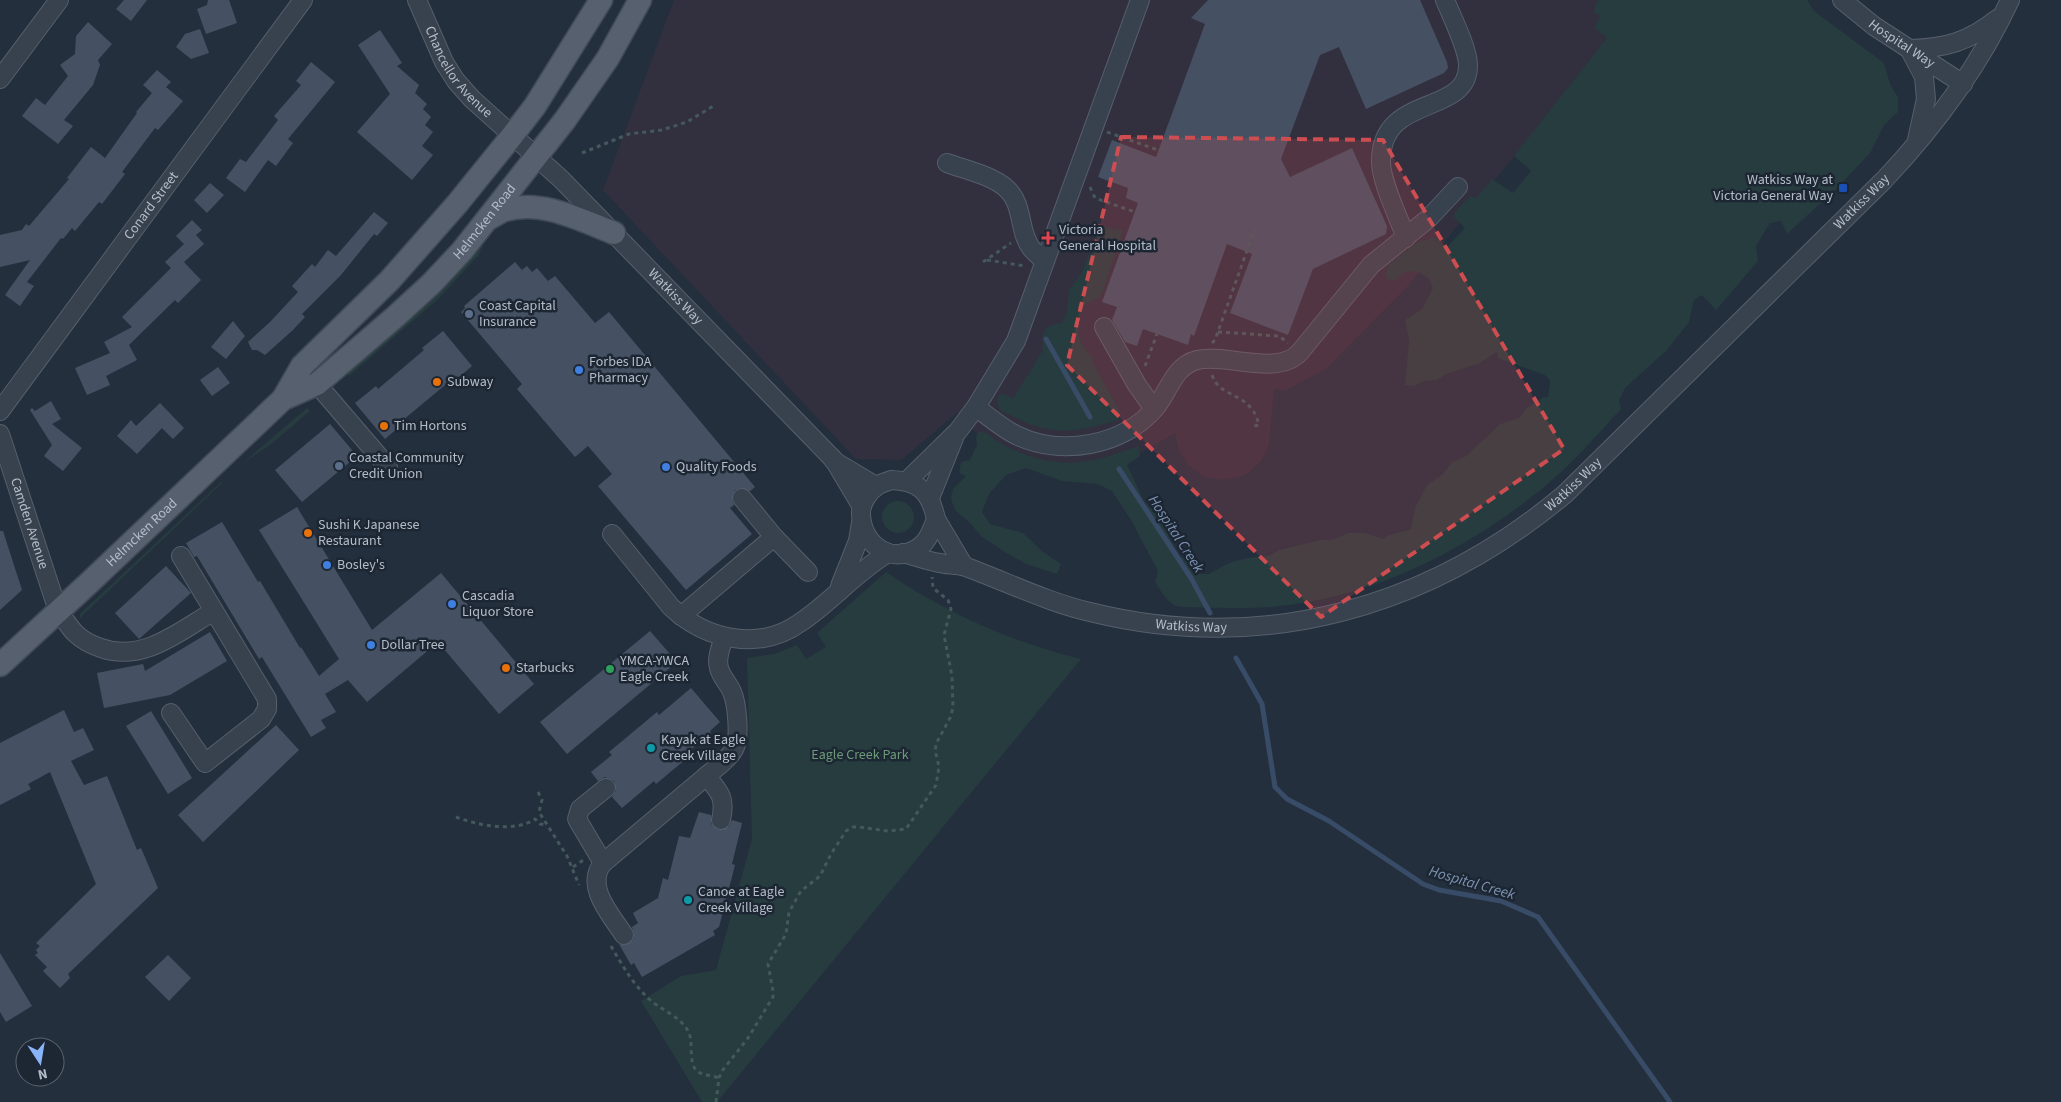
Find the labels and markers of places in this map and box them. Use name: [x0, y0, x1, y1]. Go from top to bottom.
place label: Watkiss Way at Victoria General Way: [1713, 170, 1833, 206]
marker: Watkiss Way at Victoria General Way: [1837, 182, 1849, 194]
place label: Victoria General Hospital: [1059, 220, 1156, 256]
marker: Victoria General Hospital: [1041, 231, 1055, 245]
place label: Coast Capital Insurance: [479, 296, 556, 332]
marker: Coast Capital Insurance: [463, 308, 475, 320]
place label: Forbes IDA Pharmacy: [589, 352, 652, 388]
marker: Forbes IDA Pharmacy: [573, 364, 585, 376]
place label: Subway: [447, 372, 494, 392]
marker: Subway: [431, 376, 443, 388]
place label: Tim Hortons: [394, 416, 467, 436]
marker: Tim Hortons: [378, 420, 390, 432]
place label: Coastal Community Credit Union: [349, 448, 464, 484]
place label: Quality Foods: [676, 457, 757, 477]
marker: Coastal Community Credit Union: [333, 460, 345, 472]
marker: Quality Foods: [660, 461, 672, 473]
place label: Sushi K Japanese Restaurant: [318, 515, 420, 551]
marker: Sushi K Japanese Restaurant: [302, 527, 314, 539]
place label: Bosley's: [337, 555, 385, 575]
marker: Bosley's: [321, 559, 333, 571]
place label: Cascadia Liquor Store: [462, 586, 534, 622]
marker: Cascadia Liquor Store: [446, 598, 458, 610]
place label: Dollar Tree: [381, 635, 445, 655]
marker: Dollar Tree: [365, 639, 377, 651]
place label: YMCA-YWCA Eagle Creek: [619, 651, 689, 687]
place label: Starbucks: [516, 658, 574, 678]
marker: Starbucks: [500, 662, 512, 674]
marker: YMCA-YWCA Eagle Creek: [604, 663, 616, 675]
place label: Kayak at Eagle Creek Village: [661, 730, 746, 766]
marker: Kayak at Eagle Creek Village: [645, 742, 657, 754]
place label: Canoe at Eagle Creek Village: [698, 882, 784, 918]
marker: Canoe at Eagle Creek Village: [682, 894, 694, 906]

